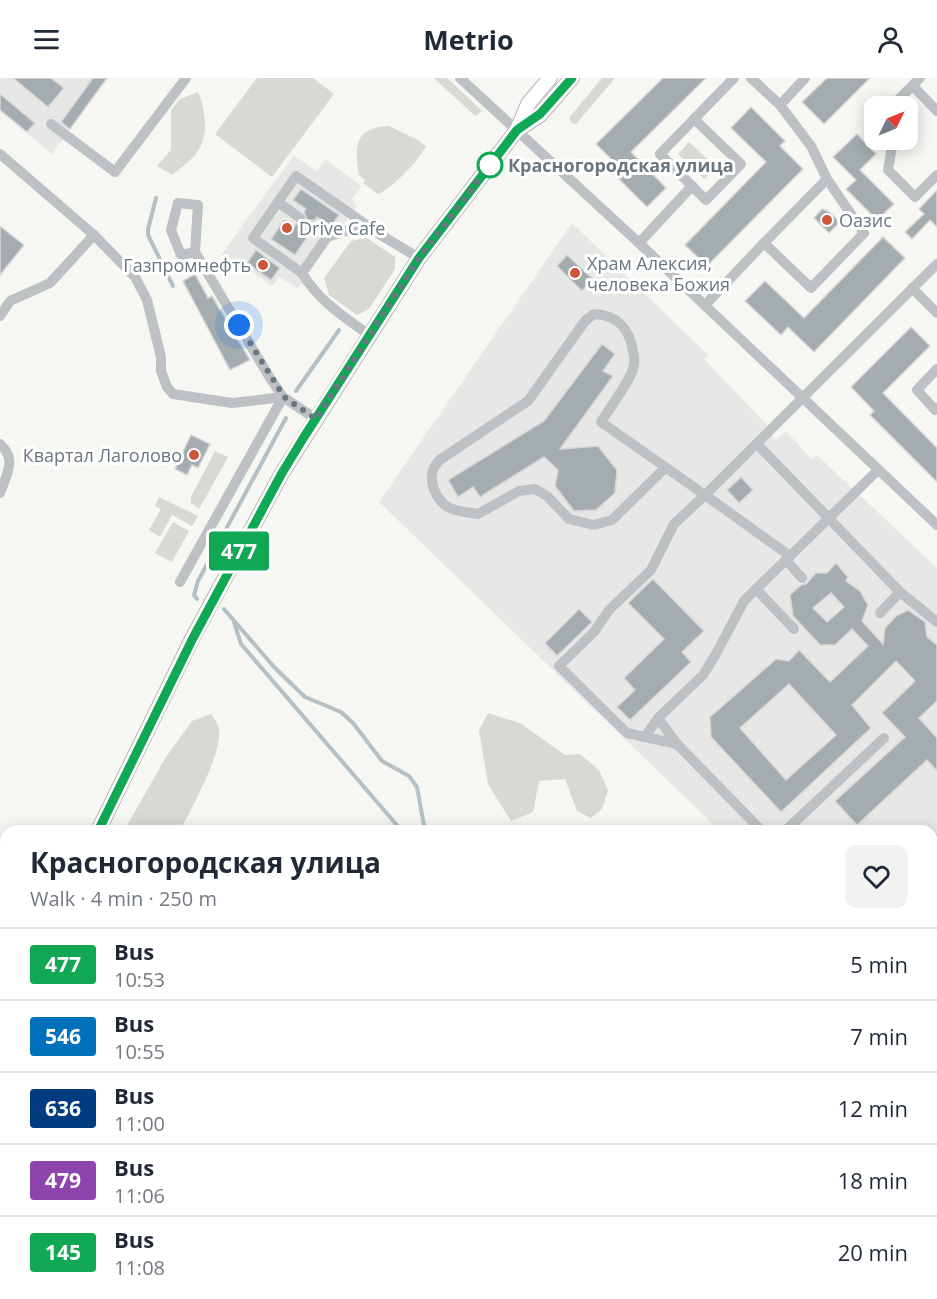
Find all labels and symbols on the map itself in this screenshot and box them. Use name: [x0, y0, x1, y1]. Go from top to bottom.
north arrow: [864, 96, 918, 150]
marker: Красногородская улица: [477, 152, 503, 178]
place label: Красногородская улица: [508, 153, 734, 177]
place label: Оазис: [839, 208, 892, 232]
marker: Оазис: [820, 213, 834, 227]
place label: Drive Cafe: [299, 216, 385, 240]
marker: Drive Cafe: [280, 221, 294, 235]
place label: Храм Алексия, человека Божия: [587, 251, 730, 296]
place label: Газпромнефть: [123, 253, 251, 277]
marker: Газпромнефть: [256, 258, 270, 272]
marker: Храм Алексия, человека Божия: [568, 266, 582, 280]
your location: [224, 310, 254, 340]
place label: Квартал Лаголово: [23, 443, 182, 467]
marker: Квартал Лаголово: [187, 448, 201, 462]
line badge: 477: [204, 532, 274, 570]

